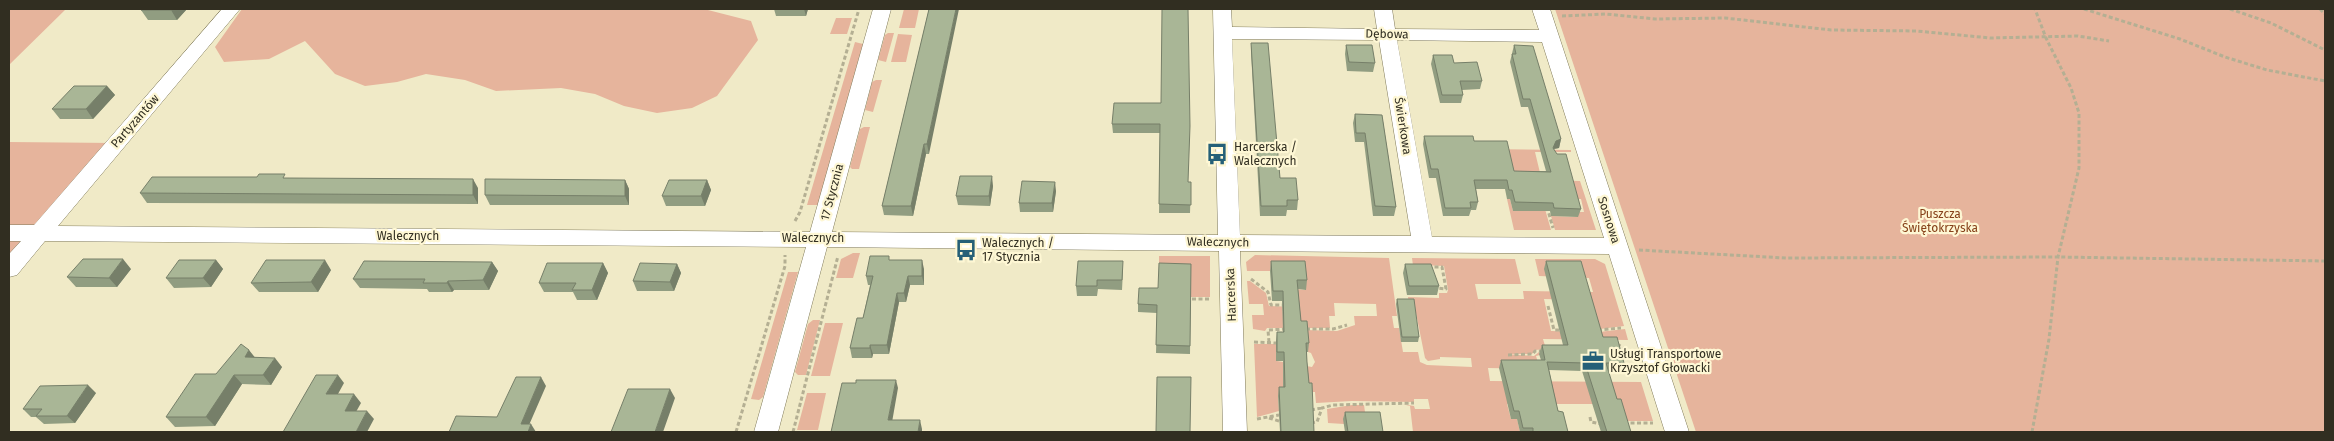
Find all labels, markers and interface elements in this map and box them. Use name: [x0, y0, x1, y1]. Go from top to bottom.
street label: Dębowa: [1365, 27, 1409, 41]
street label: Partyzantów: [108, 91, 162, 151]
street label: Świerkowa: [1392, 96, 1415, 156]
place label: Harcerska / Walecznych: [1234, 140, 1297, 168]
bus stop icon: Harcerska / Walecznych: [1204, 141, 1230, 167]
street label: 17 Stycznia: [818, 162, 846, 222]
street label: Sosnowa: [1595, 195, 1623, 245]
park label: Puszcza Świętokrzyska: [1902, 207, 1978, 235]
street label: Walecznych: [377, 229, 439, 243]
street label: Walecznych: [782, 231, 844, 245]
street label: Walecznych: [1187, 234, 1249, 250]
place label: Walecznych / 17 Stycznia: [982, 236, 1054, 264]
bus stop icon: Walecznych / 17 Stycznia: [953, 237, 979, 263]
street label: Harcerska: [1223, 268, 1239, 322]
place label: Usługi Transportowe Krzysztof Głowacki: [1610, 347, 1721, 375]
office icon: Usługi Transportowe Krzysztof Głowacki: [1580, 348, 1606, 374]

